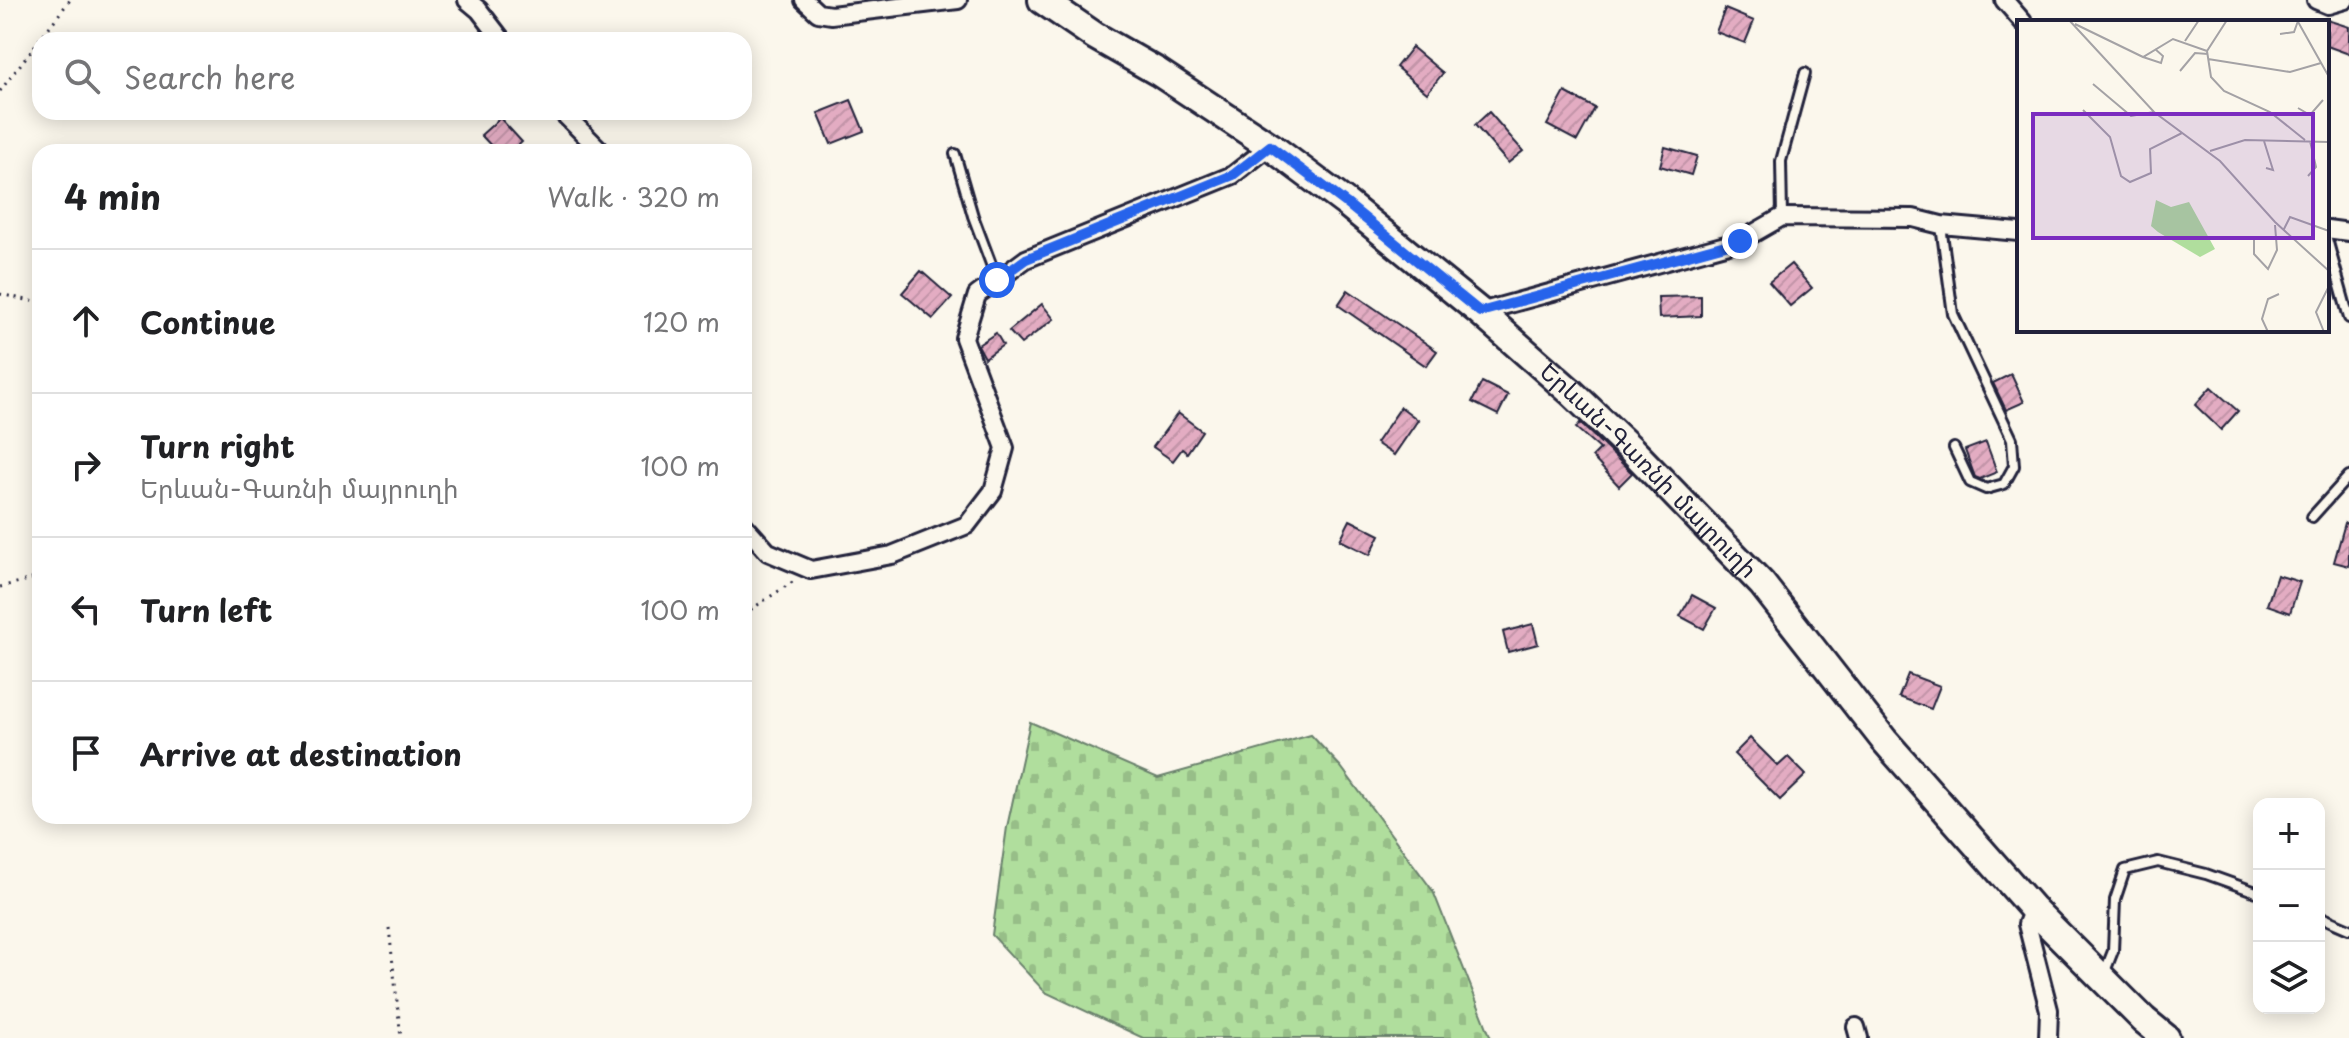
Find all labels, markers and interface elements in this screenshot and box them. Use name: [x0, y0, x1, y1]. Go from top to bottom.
inset map: [2017, 20, 2329, 332]
search box: [32, 32, 752, 120]
icon: search: [60, 54, 104, 98]
text: Search here: [124, 54, 296, 99]
text: 4 min: [64, 170, 161, 222]
text: Walk · 320 m: [547, 177, 720, 216]
route end: [1722, 223, 1758, 259]
route start: [979, 262, 1015, 298]
icon: ahead: [64, 299, 108, 343]
text: Continue: [140, 299, 275, 344]
text: 120 m: [643, 302, 720, 341]
street label: Երևան-Գառնի մայրուղի: [1533, 353, 1767, 585]
text: Turn right: [140, 423, 295, 468]
icon: right: [64, 443, 108, 487]
text: 100 m: [640, 446, 720, 485]
text: Երևան-Գառնի մայրուղի: [140, 468, 459, 507]
icon: left: [64, 587, 108, 631]
text: Turn left: [140, 587, 272, 632]
text: 100 m: [640, 590, 720, 629]
icon: arrive: [64, 731, 108, 775]
text: Arrive at destination: [140, 731, 462, 776]
map controls: [2253, 798, 2325, 1014]
button: +: [2253, 798, 2325, 870]
button: −: [2253, 870, 2325, 942]
button: layers: [2253, 942, 2325, 1014]

